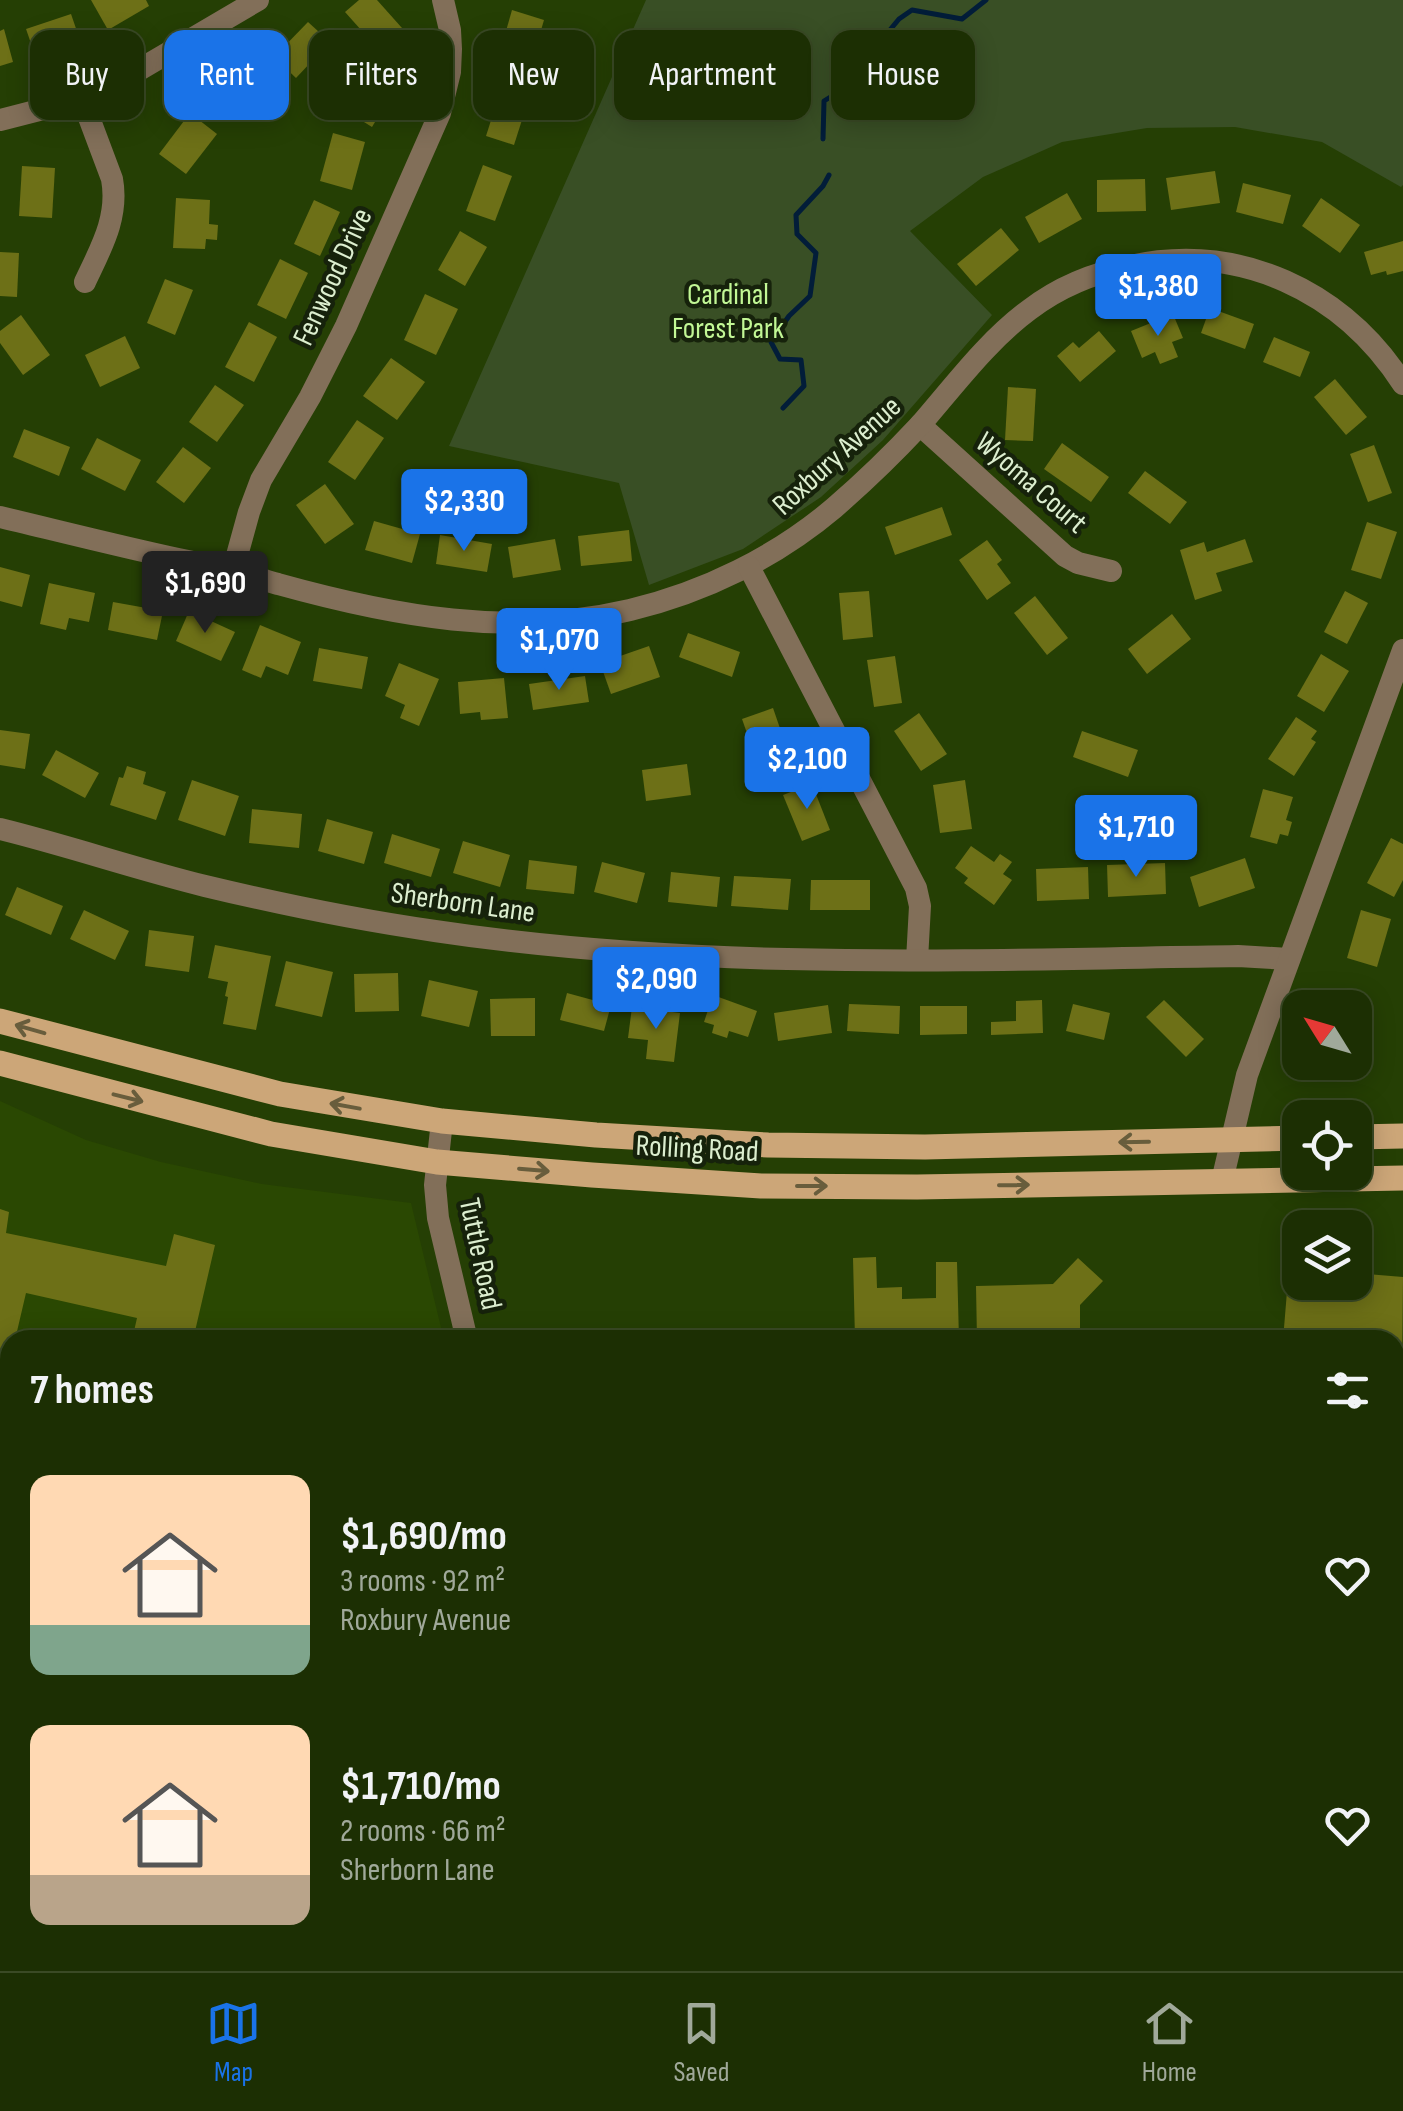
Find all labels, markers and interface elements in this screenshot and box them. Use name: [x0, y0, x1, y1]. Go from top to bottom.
chip: Buy: [30, 30, 144, 120]
chip: Rent: [164, 30, 289, 120]
chip: Filters: [309, 30, 453, 120]
chip: New: [473, 30, 594, 120]
chip: Apartment: [614, 30, 811, 120]
chip: House: [831, 30, 975, 120]
street label: Fenwood Drive: [286, 203, 380, 351]
pin: $1,380: [1077, 254, 1239, 339]
text: $1,380: [1117, 267, 1199, 306]
park label: Cardinal Forest Park: [672, 277, 785, 347]
street label: Roxbury Avenue: [765, 389, 909, 523]
street label: Wyoma Court: [968, 425, 1094, 541]
pin: $2,330: [383, 469, 545, 554]
text: $2,330: [423, 482, 505, 521]
pin: $1,690: [124, 551, 286, 636]
text: $1,690: [164, 564, 246, 603]
pin: $1,070: [478, 608, 640, 693]
text: $1,070: [518, 621, 600, 660]
pin: $2,100: [726, 727, 888, 812]
text: $2,100: [767, 740, 847, 779]
pin: $1,710: [1055, 795, 1217, 880]
text: $1,710: [1097, 808, 1175, 847]
street label: Sherborn Lane: [389, 875, 537, 931]
pin: $2,090: [575, 947, 737, 1032]
text: $2,090: [614, 960, 698, 999]
north arrow: [1282, 990, 1372, 1080]
map controls: [1282, 990, 1372, 1300]
one-way arrow: [15, 1019, 46, 1037]
one-way arrow: [112, 1089, 143, 1108]
one-way arrow: [329, 1096, 362, 1115]
button: locate: [1282, 1100, 1372, 1190]
street label: Rolling Road: [635, 1128, 759, 1170]
one-way arrow: [1119, 1132, 1151, 1151]
one-way arrow: [518, 1160, 550, 1179]
one-way arrow: [998, 1176, 1030, 1195]
one-way arrow: [796, 1177, 828, 1196]
street label: Tuttle Road: [451, 1195, 509, 1313]
button: layers: [1282, 1210, 1372, 1300]
icon: filters: [1320, 1363, 1375, 1418]
text: 7 homes: [30, 1365, 154, 1416]
text: $1,690/mo: [340, 1511, 507, 1562]
icon: home: [110, 1515, 230, 1635]
icon: heart: [1320, 1548, 1375, 1603]
text: 3 rooms · 92 m²: [340, 1562, 505, 1601]
text: Roxbury Avenue: [340, 1601, 511, 1640]
text: $1,710/mo: [340, 1761, 501, 1812]
icon: home: [110, 1765, 230, 1885]
icon: heart: [1320, 1798, 1375, 1853]
text: 2 rooms · 66 m²: [340, 1812, 506, 1851]
text: Sherborn Lane: [340, 1851, 495, 1890]
tab: Map: [206, 1996, 261, 2089]
tab: Saved: [673, 1996, 730, 2089]
tab: Home: [1142, 1996, 1197, 2089]

